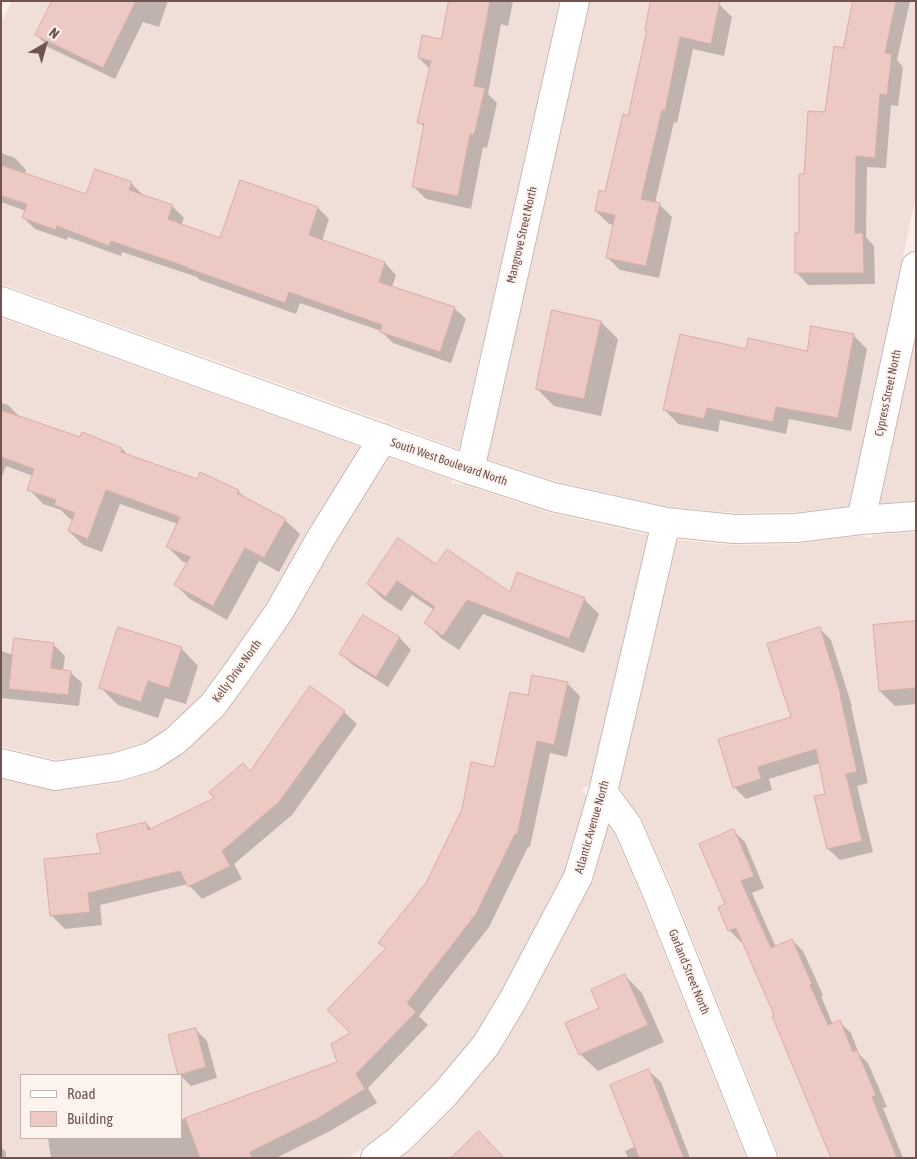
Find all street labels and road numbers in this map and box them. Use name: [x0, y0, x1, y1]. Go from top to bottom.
street label: Mangrove Street North: [504, 185, 540, 285]
street label: Cypress Street North: [872, 348, 904, 438]
street label: South West Boulevard North: [389, 435, 509, 489]
street label: Kelly Drive North: [209, 637, 265, 705]
street label: Atlantic Avenue North: [572, 779, 612, 875]
street label: Garland Street North: [665, 927, 713, 1017]

